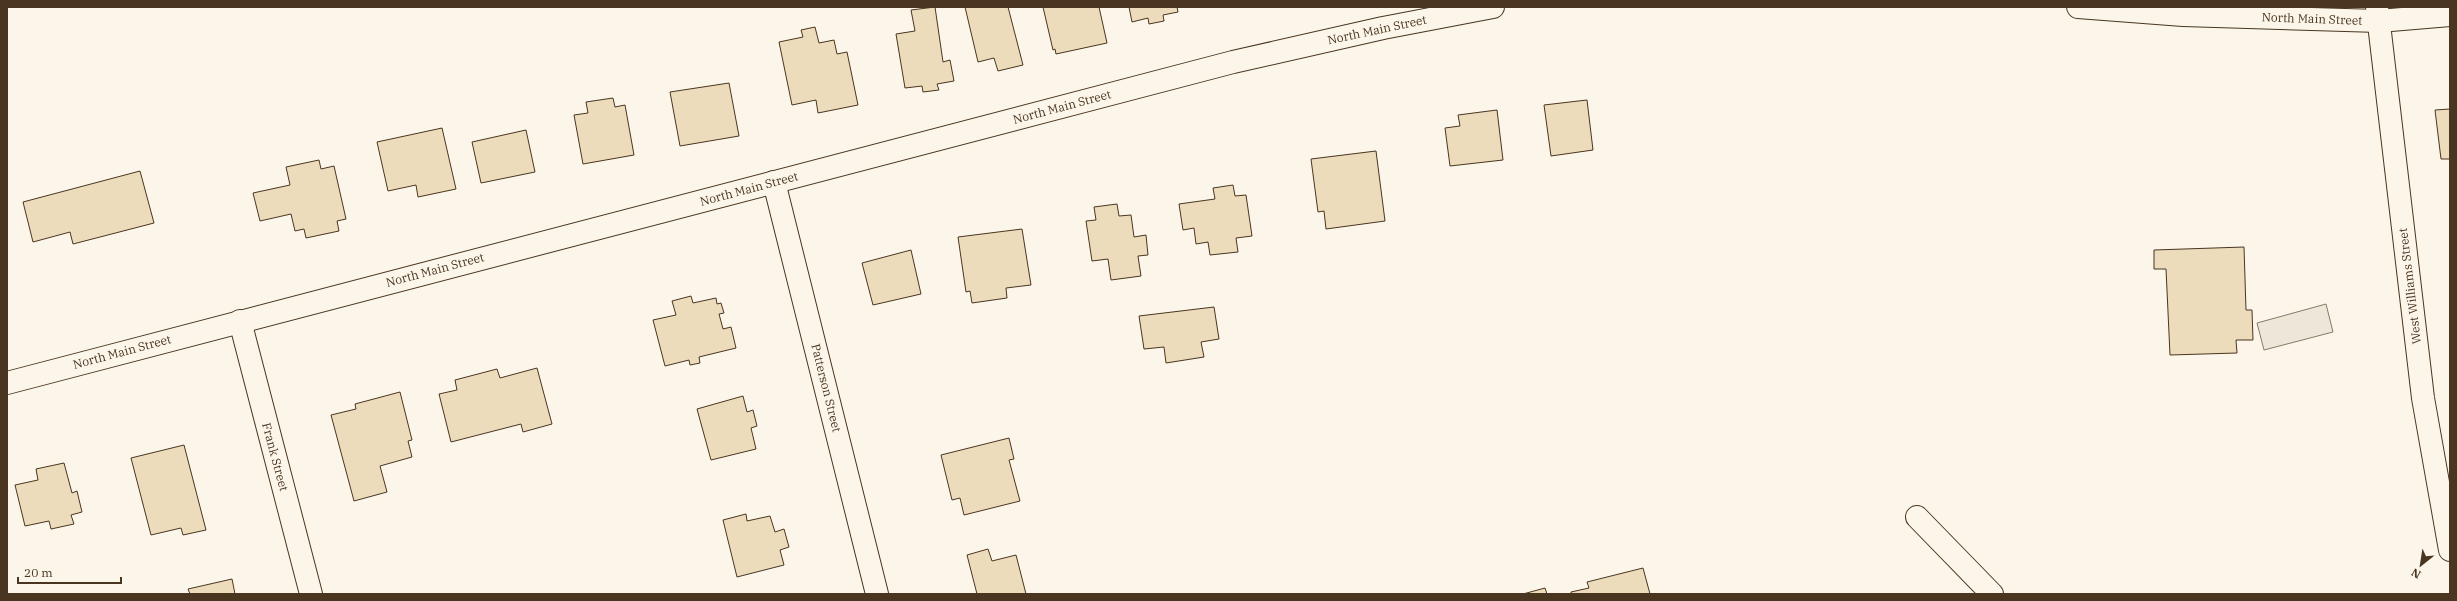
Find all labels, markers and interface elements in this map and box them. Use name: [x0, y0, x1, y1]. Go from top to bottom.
street label: North Main Street: [2261, 9, 2363, 28]
street label: North Main Street: [1326, 12, 1428, 47]
street label: North Main Street: [1011, 86, 1113, 127]
street label: North Main Street: [698, 168, 800, 209]
street label: West Williams Street: [2395, 227, 2424, 345]
street label: North Main Street: [384, 249, 486, 290]
street label: North Main Street: [71, 331, 173, 372]
street label: Patterson Street: [808, 342, 845, 434]
street label: Frank Street: [259, 421, 292, 493]
north arrow: [2401, 545, 2441, 585]
scale bar: [18, 559, 121, 585]
text: 20 m: [24, 565, 53, 580]
text: N: [2408, 565, 2423, 582]

